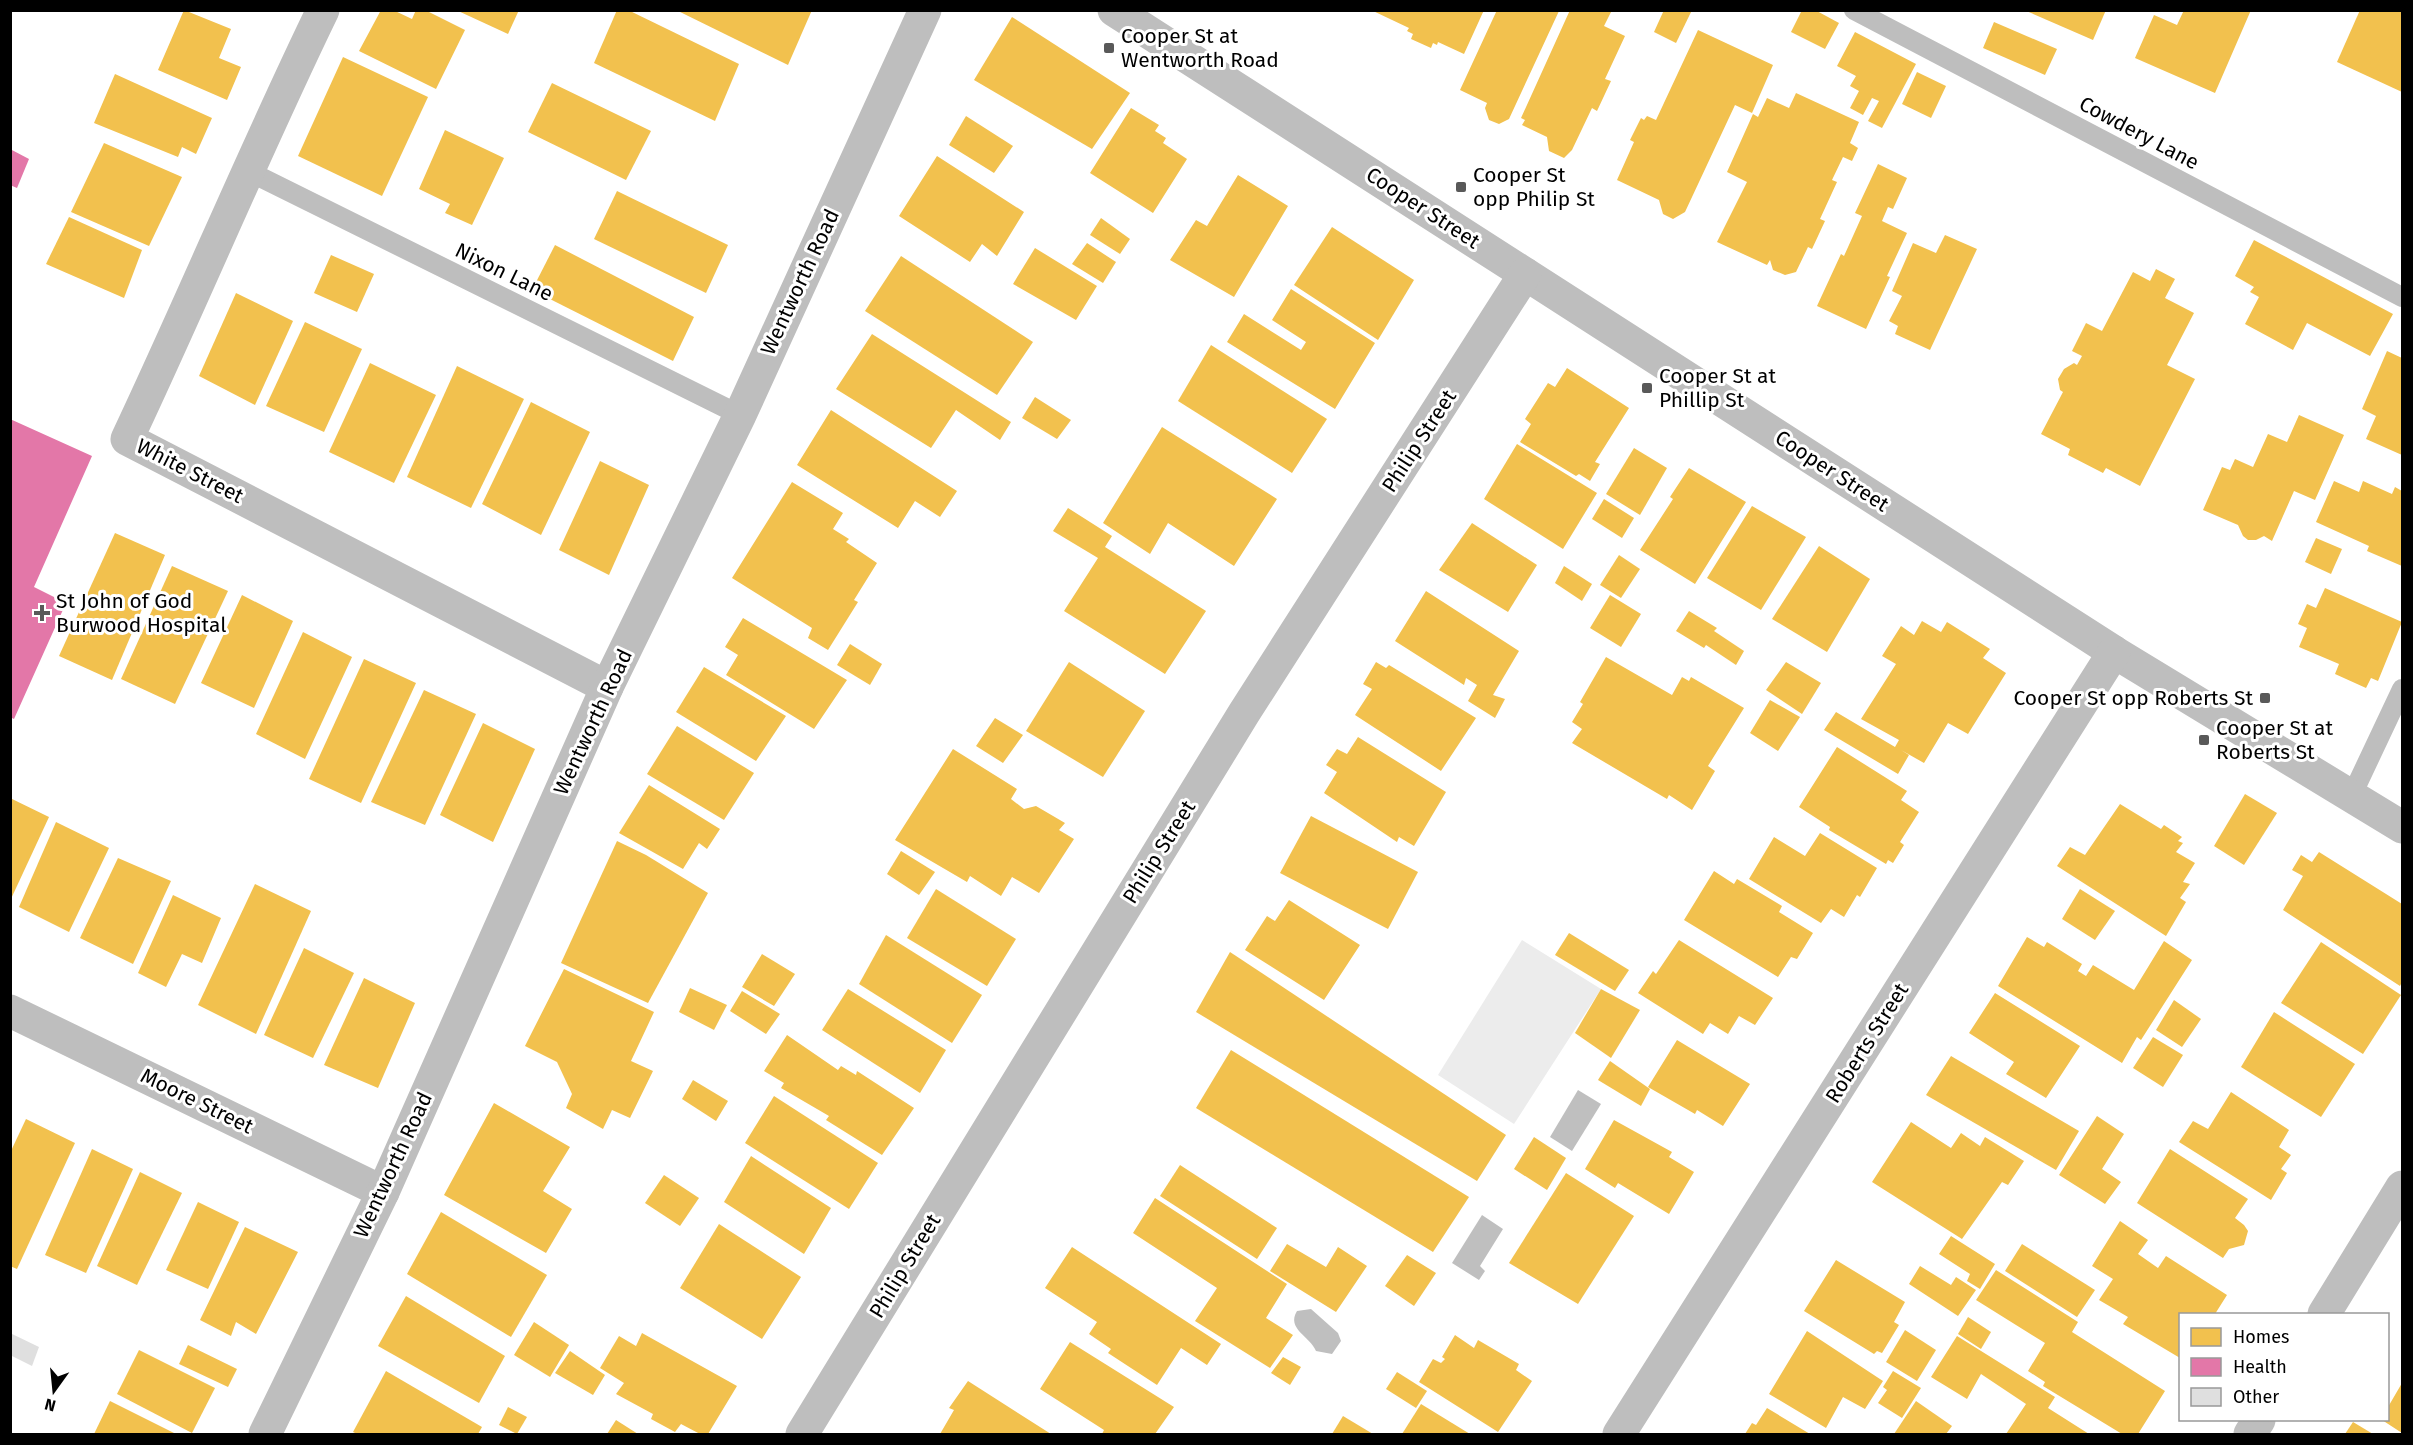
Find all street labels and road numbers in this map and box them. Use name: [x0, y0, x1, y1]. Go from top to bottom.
street label: Cowdery Lane: [2075, 91, 2203, 175]
street label: Cooper Street: [1361, 162, 1485, 255]
street label: Wentworth Road: [755, 205, 845, 359]
street label: Nixon Lane: [451, 237, 557, 307]
street label: Philip Street: [1376, 384, 1462, 497]
street label: Cooper Street: [1770, 425, 1894, 518]
street label: White Street: [132, 433, 248, 509]
street label: Wentworth Road: [548, 645, 638, 799]
street label: Philip Street: [1117, 795, 1201, 909]
street label: Roberts Street: [1820, 978, 1914, 1108]
street label: Moore Street: [136, 1063, 258, 1140]
street label: Wentworth Road: [348, 1088, 438, 1242]
street label: Philip Street: [864, 1209, 947, 1323]

